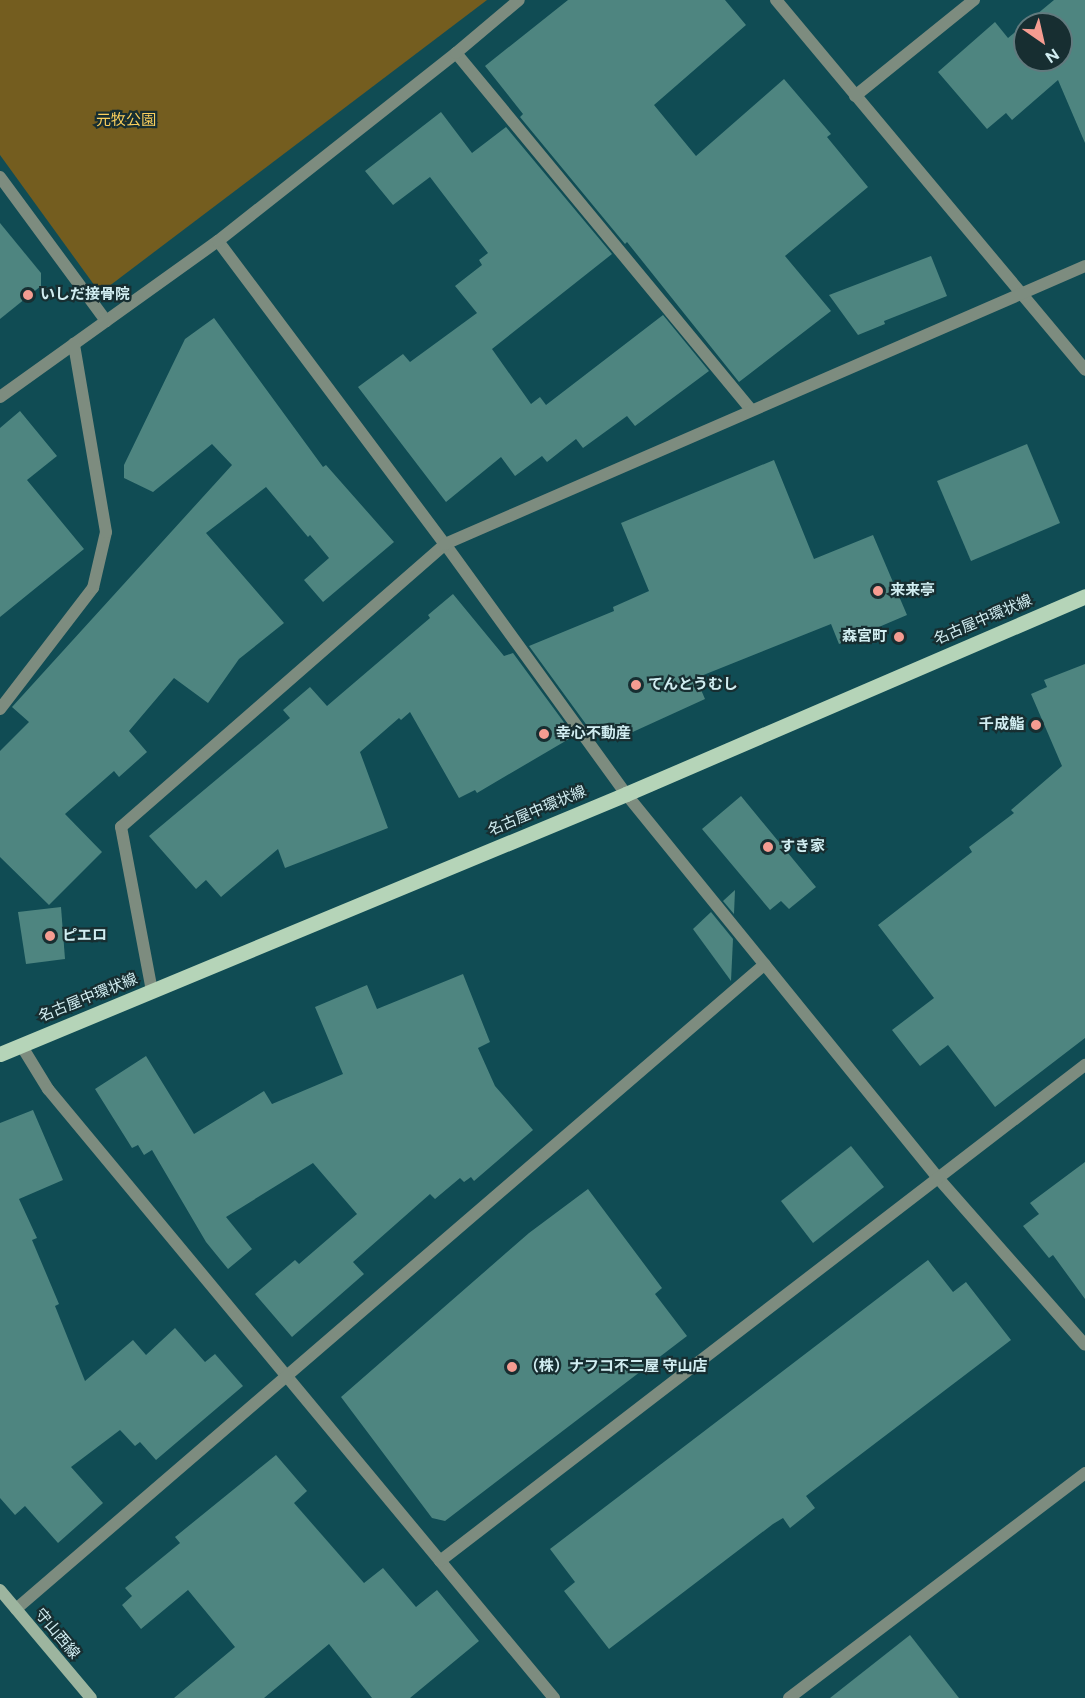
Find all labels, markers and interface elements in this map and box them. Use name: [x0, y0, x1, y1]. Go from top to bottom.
north arrow: [1013, 12, 1073, 72]
text: N: [1042, 44, 1063, 67]
park label: 元牧公園: [96, 112, 156, 130]
place label: いしだ接骨院: [40, 286, 130, 304]
marker: いしだ接骨院: [21, 288, 35, 302]
place label: 来来亭: [890, 582, 935, 600]
marker: 来来亭: [871, 584, 885, 598]
street label: 名古屋中環状線: [931, 591, 1035, 649]
place label: 森宮町: [842, 628, 887, 646]
marker: 森宮町: [892, 630, 906, 644]
place label: てんとうむし: [648, 676, 738, 694]
marker: てんとうむし: [629, 678, 643, 692]
place label: 千成鮨: [979, 716, 1024, 734]
marker: 千成鮨: [1029, 718, 1043, 732]
place label: 幸心不動産: [556, 725, 631, 743]
marker: 幸心不動産: [537, 727, 551, 741]
street label: 名古屋中環状線: [485, 782, 589, 840]
place label: すき家: [780, 838, 825, 856]
marker: すき家: [761, 840, 775, 854]
place label: ピエロ: [62, 927, 107, 945]
marker: ピエロ: [43, 929, 57, 943]
street label: 名古屋中環状線: [36, 970, 140, 1026]
place label: （株）ナフコ不二屋 守山店: [524, 1358, 708, 1376]
marker: （株）ナフコ不二屋 守山店: [505, 1360, 519, 1374]
street label: 守山西線: [31, 1605, 83, 1663]

